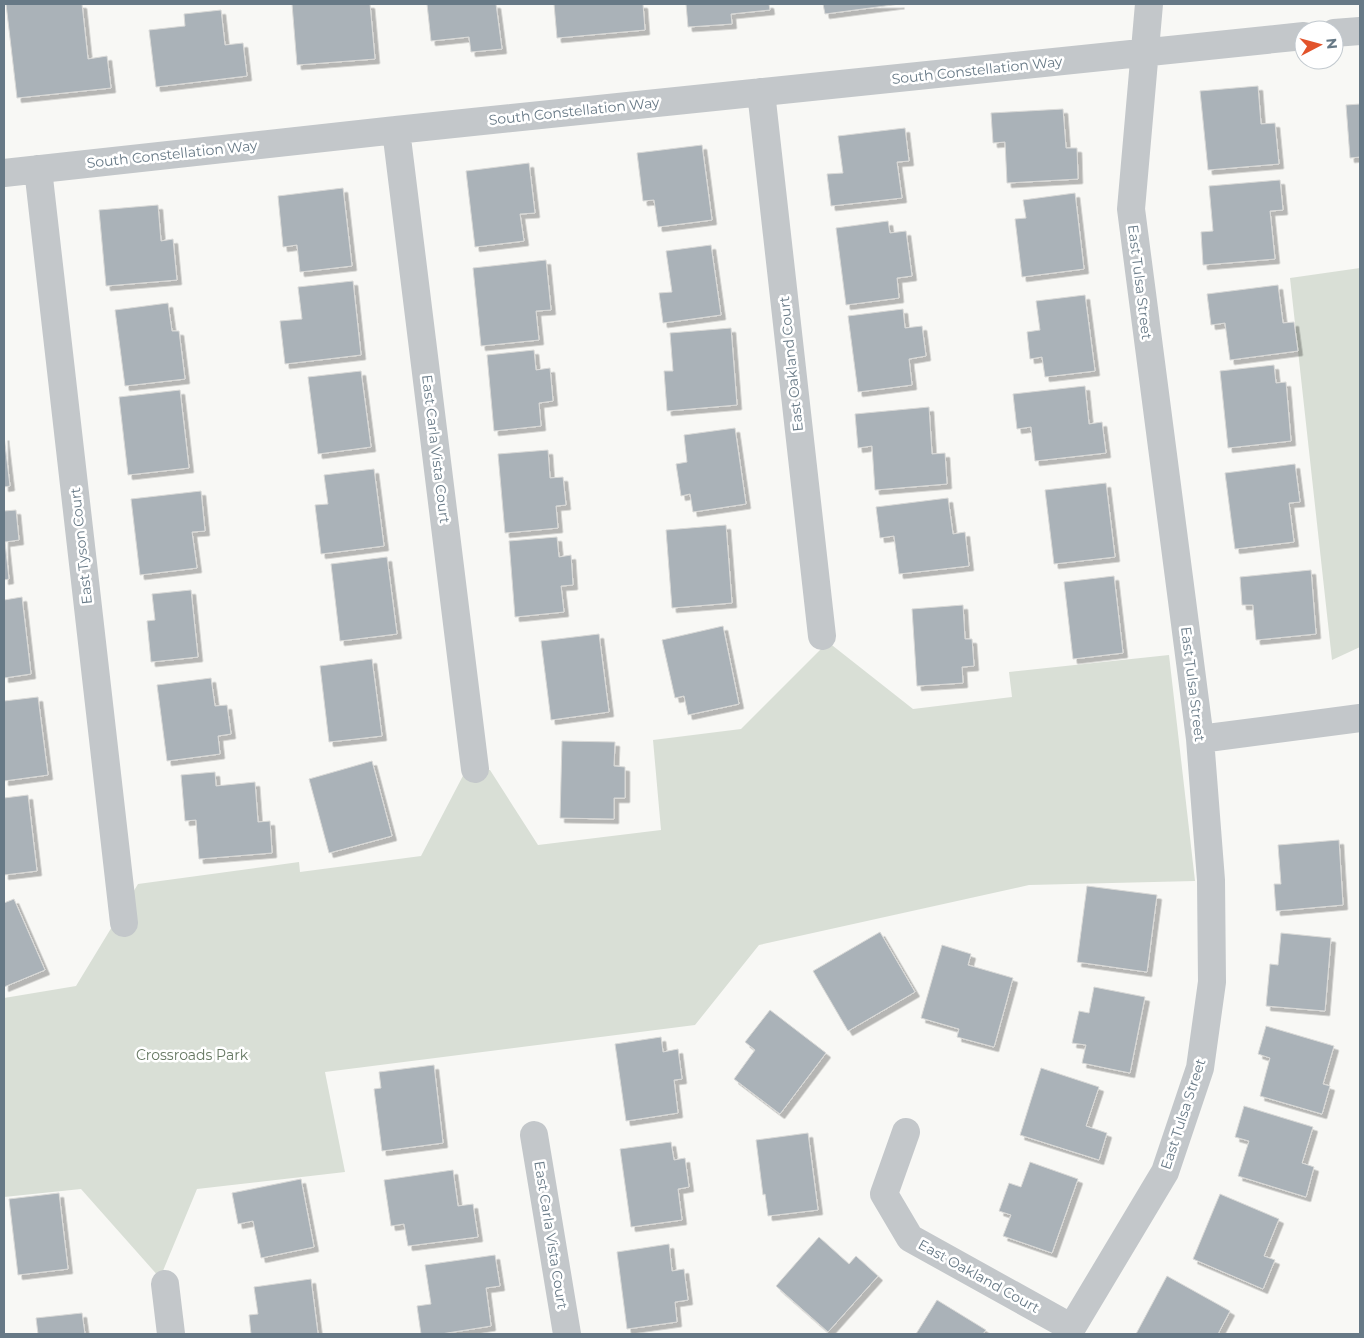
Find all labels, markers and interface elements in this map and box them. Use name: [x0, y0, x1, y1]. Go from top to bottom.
north arrow: [1294, 20, 1344, 70]
text: N: [1322, 37, 1341, 50]
street label: South Constellation Way: [891, 52, 1064, 88]
street label: South Constellation Way: [488, 93, 661, 129]
street label: South Constellation Way: [86, 136, 259, 172]
street label: East Tulsa Street: [1124, 223, 1156, 341]
street label: East Oakland Court: [775, 295, 807, 433]
street label: East Carla Vista Court: [418, 374, 454, 525]
street label: East Tyson Court: [66, 486, 96, 605]
street label: East Tulsa Street: [1177, 625, 1209, 743]
park label: Crossroads Park: [136, 1046, 249, 1064]
street label: East Tulsa Street: [1157, 1056, 1210, 1172]
street label: East Carla Vista Court: [530, 1160, 572, 1311]
street label: East Oakland Court: [915, 1235, 1043, 1317]

